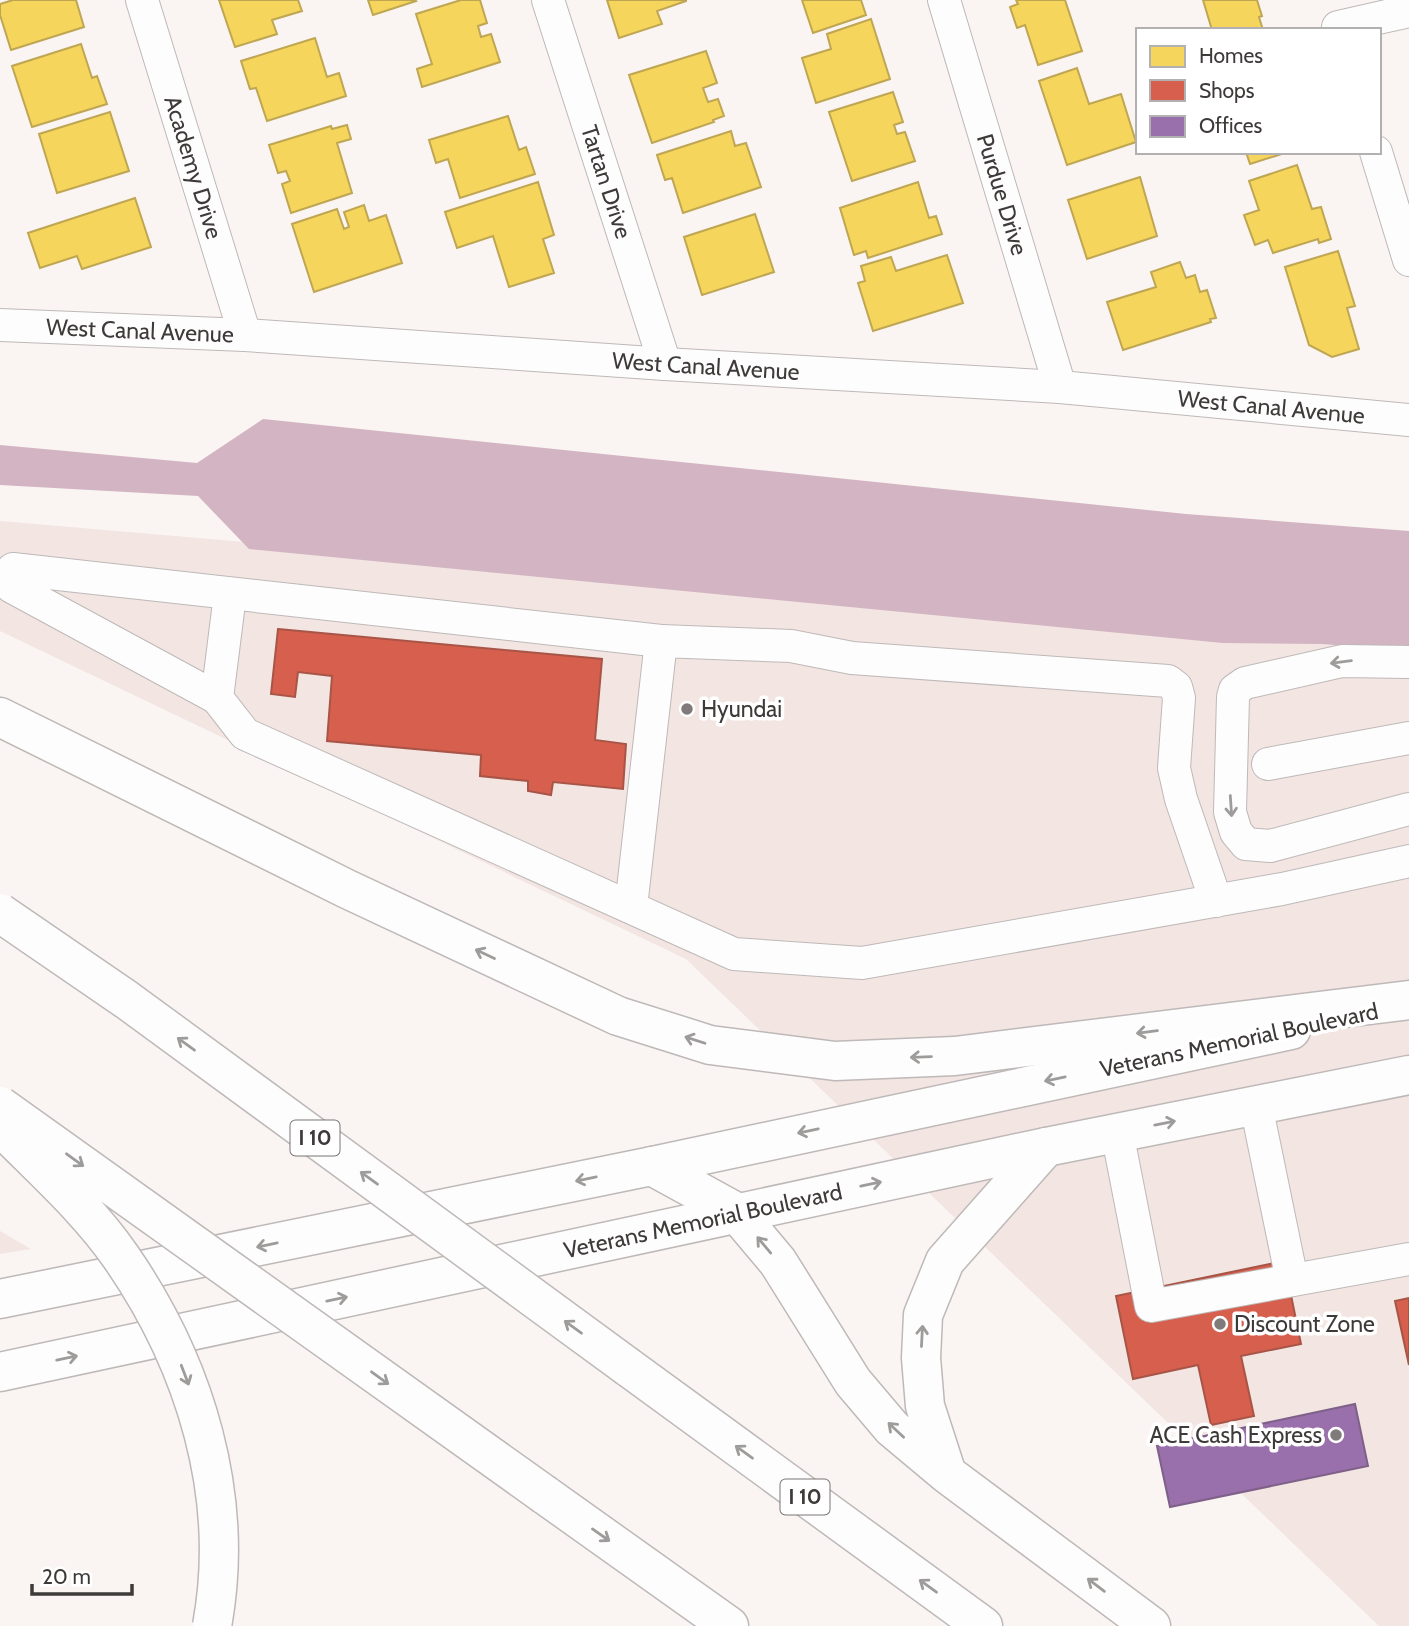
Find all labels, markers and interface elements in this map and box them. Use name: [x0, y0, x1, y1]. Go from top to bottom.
legend: [1136, 28, 1381, 154]
text: Homes: [1199, 43, 1263, 68]
text: Shops: [1199, 78, 1255, 103]
street label: Academy Drive: [158, 92, 229, 242]
text: Offices: [1199, 113, 1263, 138]
street label: Tartan Drive: [575, 122, 638, 242]
street label: Purdue Drive: [971, 130, 1034, 259]
street label: West Canal Avenue: [45, 313, 235, 349]
street label: West Canal Avenue: [611, 346, 801, 386]
street label: West Canal Avenue: [1176, 384, 1366, 430]
one-way arrow: [1330, 656, 1353, 669]
place label: Hyundai: [701, 695, 782, 723]
marker: Hyundai: [679, 701, 695, 717]
one-way arrow: [1225, 795, 1238, 817]
one-way arrow: [475, 946, 496, 960]
street label: Veterans Memorial Boulevard: [1097, 997, 1381, 1083]
one-way arrow: [1136, 1025, 1159, 1038]
one-way arrow: [684, 1033, 706, 1046]
one-way arrow: [177, 1036, 196, 1051]
one-way arrow: [910, 1051, 933, 1064]
one-way arrow: [1044, 1073, 1067, 1087]
one-way arrow: [1153, 1116, 1176, 1129]
road number: I 10: [290, 1120, 340, 1156]
one-way arrow: [797, 1125, 820, 1139]
one-way arrow: [66, 1152, 85, 1167]
one-way arrow: [360, 1171, 379, 1185]
one-way arrow: [575, 1173, 598, 1187]
one-way arrow: [859, 1176, 882, 1190]
street label: Veterans Memorial Boulevard: [561, 1177, 845, 1264]
one-way arrow: [756, 1237, 772, 1255]
one-way arrow: [256, 1238, 279, 1252]
one-way arrow: [325, 1292, 348, 1306]
place label: Discount Zone: [1234, 1310, 1375, 1338]
marker: Discount Zone: [1212, 1316, 1228, 1332]
one-way arrow: [563, 1320, 582, 1335]
one-way arrow: [916, 1325, 929, 1348]
one-way arrow: [55, 1351, 78, 1365]
one-way arrow: [179, 1364, 192, 1386]
one-way arrow: [370, 1370, 389, 1385]
place label: ACE Cash Express: [1149, 1421, 1322, 1449]
one-way arrow: [887, 1422, 905, 1439]
marker: ACE Cash Express: [1328, 1427, 1344, 1443]
one-way arrow: [735, 1445, 754, 1459]
road number: I 10: [780, 1480, 830, 1514]
one-way arrow: [591, 1528, 610, 1542]
scale bar: [32, 1552, 131, 1596]
text: 20 m: [42, 1564, 91, 1589]
one-way arrow: [1087, 1578, 1106, 1593]
one-way arrow: [919, 1579, 938, 1593]

